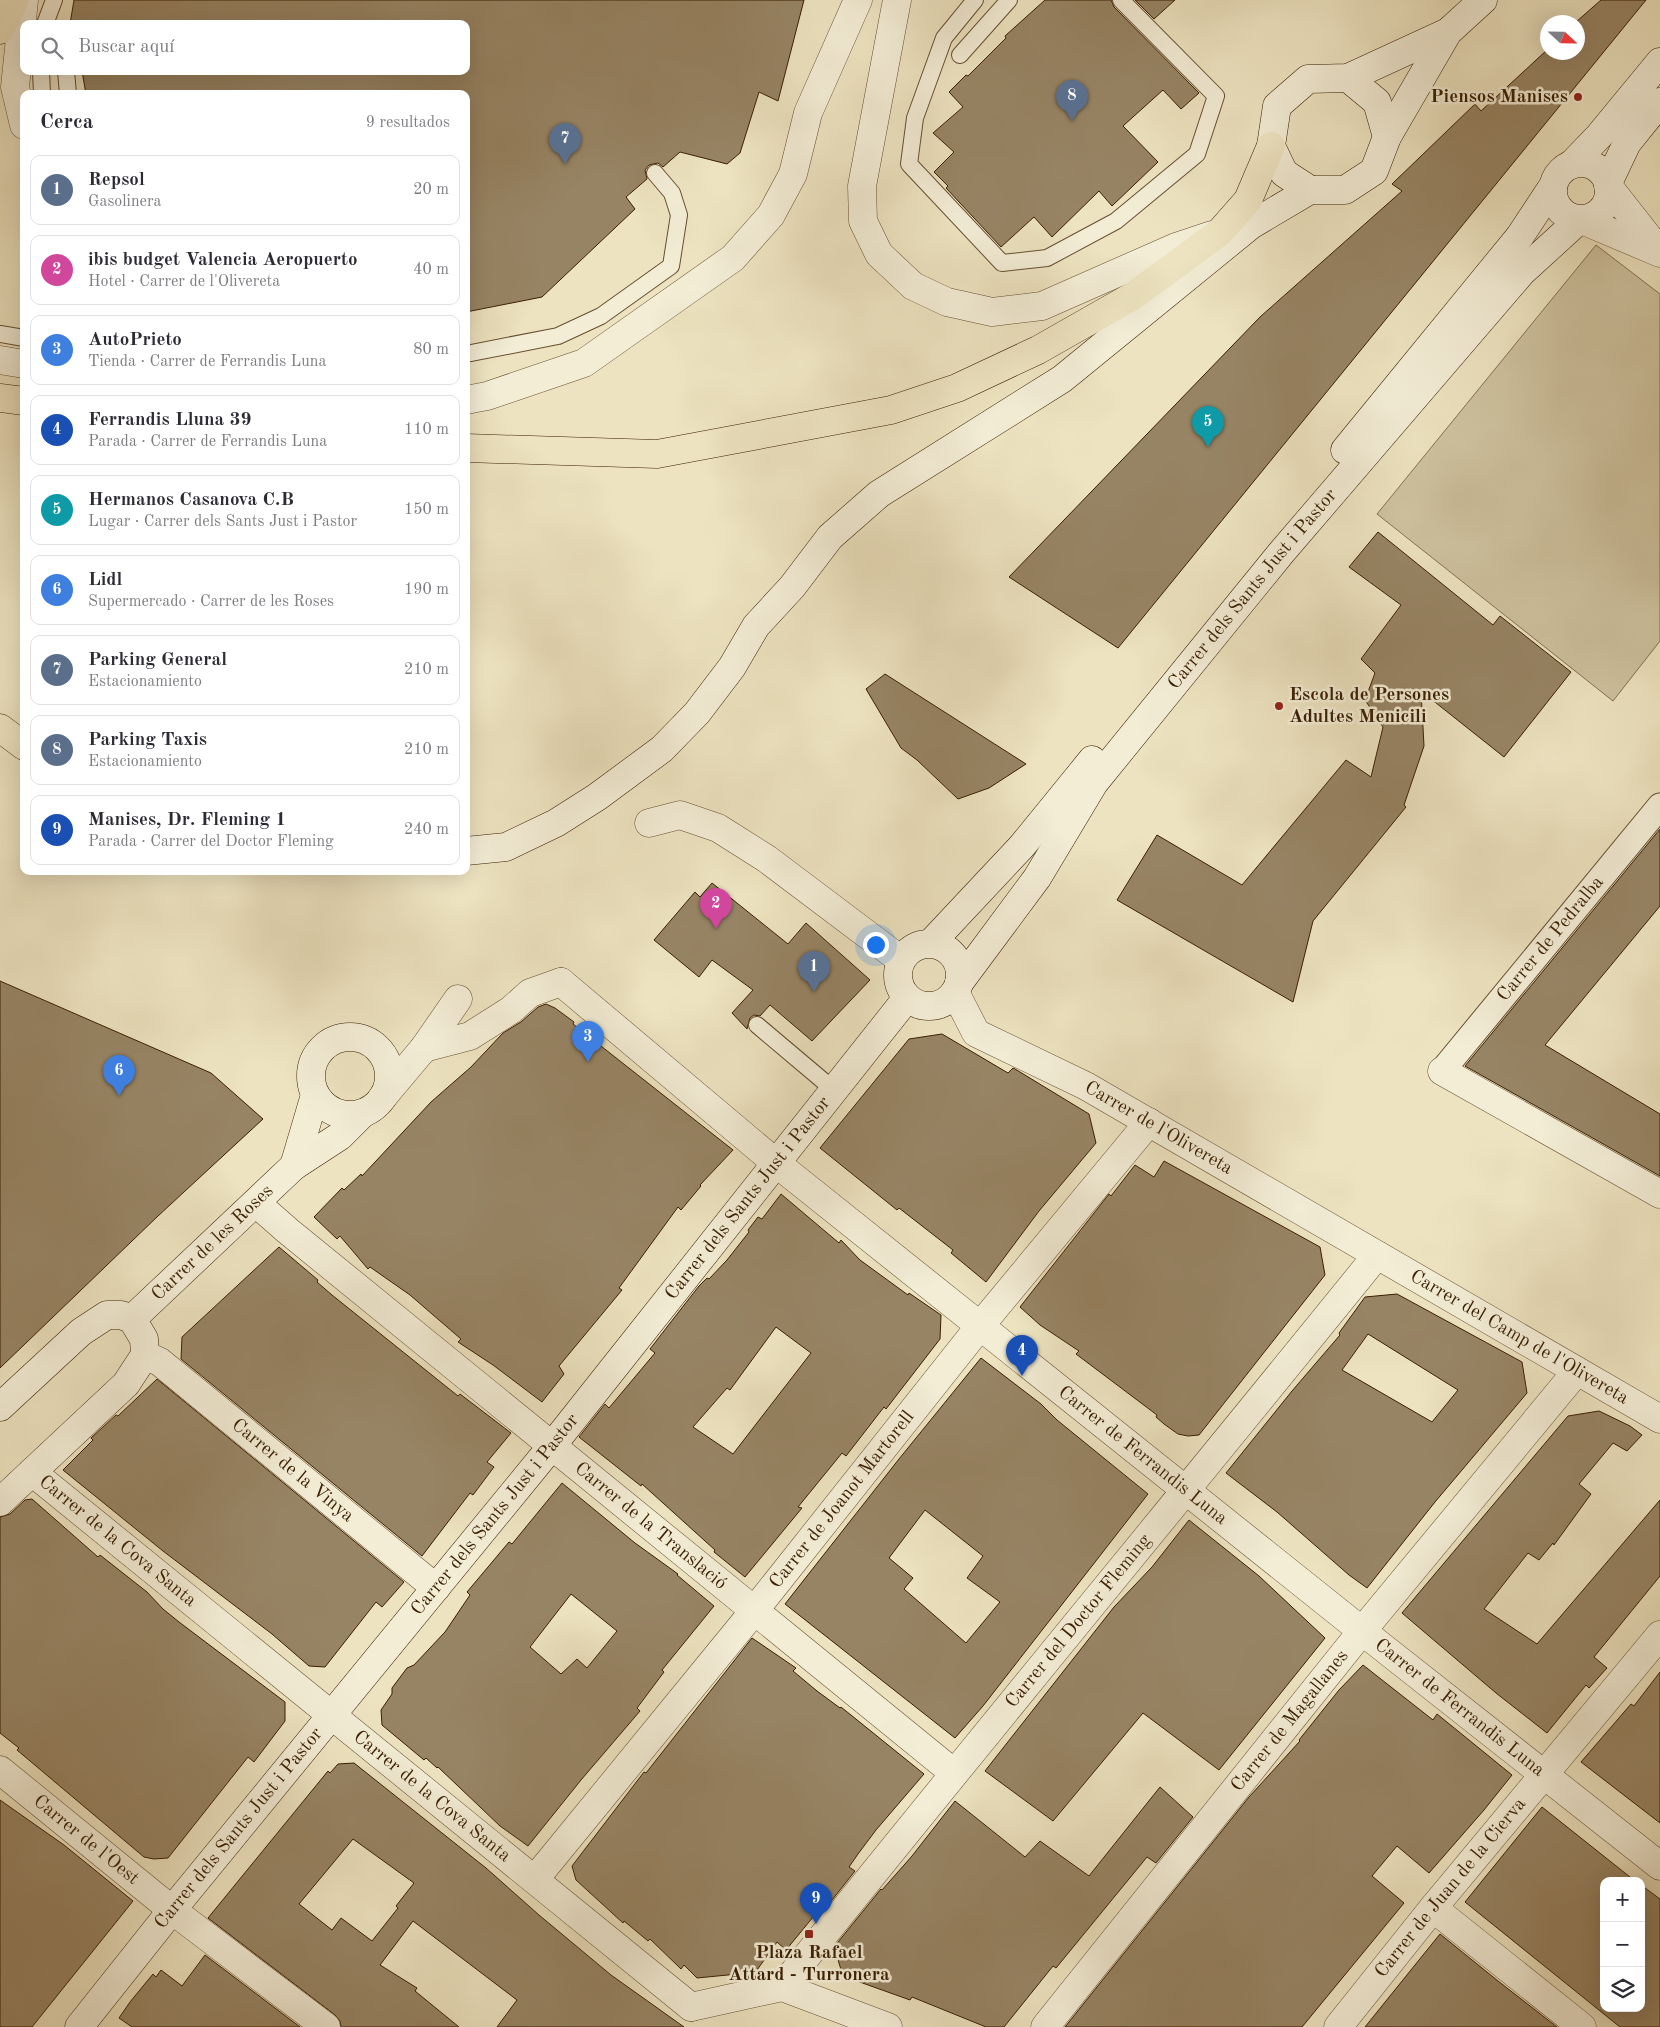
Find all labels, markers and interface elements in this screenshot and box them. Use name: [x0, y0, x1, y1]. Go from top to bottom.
north arrow: [1540, 15, 1585, 60]
search box: [20, 20, 470, 75]
icon: search: [38, 34, 66, 62]
text: Buscar aquí: [78, 38, 174, 57]
pin: 8: [1056, 80, 1088, 121]
place label: Piensos Manises: [1430, 88, 1568, 107]
marker: Piensos Manises: [1572, 91, 1584, 103]
text: Cerca: [40, 112, 93, 133]
text: 9 resultados: [366, 115, 450, 131]
pin: 7: [549, 123, 581, 164]
text: Repsol: [88, 171, 145, 190]
text: 1: [52, 182, 62, 198]
text: 20 m: [413, 182, 449, 198]
text: Gasolinera: [88, 194, 161, 210]
text: ibis budget Valencia Aeropuerto: [88, 251, 358, 270]
text: 2: [52, 262, 62, 278]
text: 40 m: [413, 262, 449, 278]
text: Hotel · Carrer de l'Olivereta: [88, 274, 280, 290]
text: AutoPrieto: [88, 331, 182, 350]
text: 3: [52, 342, 62, 358]
text: 80 m: [413, 342, 449, 358]
text: Tienda · Carrer de Ferrandis Luna: [88, 354, 326, 370]
pin: 5: [1192, 406, 1224, 447]
text: Ferrandis Lluna 39: [88, 411, 252, 430]
text: 4: [52, 422, 62, 438]
text: 110 m: [404, 422, 449, 438]
text: Parada · Carrer de Ferrandis Luna: [88, 434, 327, 450]
street label: Carrer dels Sants Just i Pastor: [1165, 485, 1341, 693]
text: Hermanos Casanova C.B: [88, 491, 294, 510]
text: 5: [52, 502, 62, 518]
text: 150 m: [404, 502, 449, 518]
text: Lugar · Carrer dels Sants Just i Pastor: [88, 514, 357, 530]
text: Lidl: [88, 571, 122, 590]
text: 6: [52, 582, 62, 598]
text: 190 m: [404, 582, 449, 598]
text: Supermercado · Carrer de les Roses: [88, 594, 334, 610]
text: Parking General: [88, 651, 227, 670]
text: 7: [52, 662, 62, 678]
text: 210 m: [404, 662, 449, 678]
text: Estacionamiento: [88, 674, 202, 690]
place label: Escola de Persones Adultes Menicili: [1289, 686, 1449, 727]
marker: Escola de Persones Adultes Menicili: [1273, 700, 1285, 712]
text: Parking Taxis: [88, 731, 207, 750]
text: 8: [52, 742, 62, 758]
text: 210 m: [404, 742, 449, 758]
text: Estacionamiento: [88, 754, 202, 770]
text: Manises, Dr. Fleming 1: [88, 811, 286, 830]
text: 9: [52, 822, 62, 838]
text: 240 m: [404, 822, 449, 838]
text: Parada · Carrer del Doctor Fleming: [88, 834, 334, 850]
street label: Carrer de Pedralba: [1494, 872, 1608, 1005]
pin: 2: [700, 888, 732, 929]
your location: [863, 932, 889, 958]
pin: 1: [798, 951, 830, 992]
pin: 3: [572, 1021, 604, 1062]
pin: 6: [103, 1055, 135, 1096]
street label: Carrer de l'Olivereta: [1081, 1078, 1236, 1179]
street label: Carrer dels Sants Just i Pastor: [662, 1093, 834, 1304]
street label: Carrer de les Roses: [148, 1181, 277, 1304]
street label: Carrer del Camp de l'Olivereta: [1407, 1267, 1632, 1408]
pin: 4: [1006, 1335, 1038, 1376]
street label: Carrer de Ferrandis Luna: [1054, 1383, 1231, 1529]
street label: Carrer de Joanot Martorell: [766, 1408, 918, 1592]
street label: Carrer dels Sants Just i Pastor: [408, 1410, 583, 1619]
street label: Carrer de la Vinya: [228, 1415, 358, 1526]
street label: Carrer de la Translació: [571, 1459, 730, 1593]
street label: Carrer de la Cova Santa: [35, 1472, 200, 1611]
street label: Carrer del Doctor Fleming: [1002, 1530, 1155, 1712]
street label: Carrer de Ferrandis Luna: [1371, 1635, 1548, 1781]
street label: Carrer de Magallanes: [1228, 1647, 1352, 1795]
street label: Carrer dels Sants Just i Pastor: [151, 1724, 327, 1932]
street label: Carrer de la Cova Santa: [350, 1727, 515, 1866]
street label: Carrer de l'Oest: [30, 1792, 143, 1889]
street label: Carrer de Juan de la Cierva: [1372, 1794, 1530, 1981]
map controls: [1600, 1877, 1645, 2012]
button: +: [1600, 1877, 1645, 1922]
pin: 9: [800, 1883, 832, 1924]
button: −: [1600, 1922, 1645, 1967]
marker: Plaza Rafael Attard - Turronera: [803, 1928, 815, 1940]
place label: Plaza Rafael Attard - Turronera: [728, 1944, 890, 1985]
button: layers: [1600, 1967, 1645, 2012]

